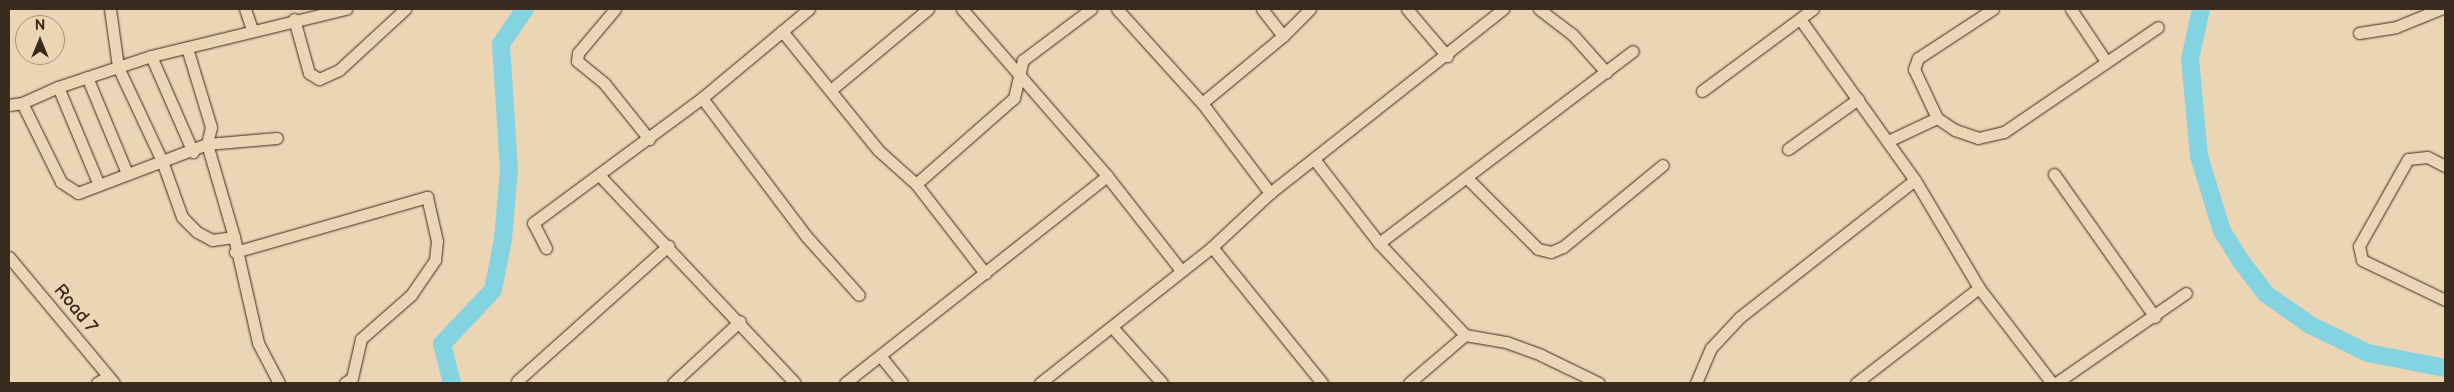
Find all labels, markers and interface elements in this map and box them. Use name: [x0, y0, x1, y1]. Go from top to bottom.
north arrow: [15, 15, 65, 65]
text: N: [35, 17, 45, 34]
street label: Road 7: [48, 280, 102, 338]

